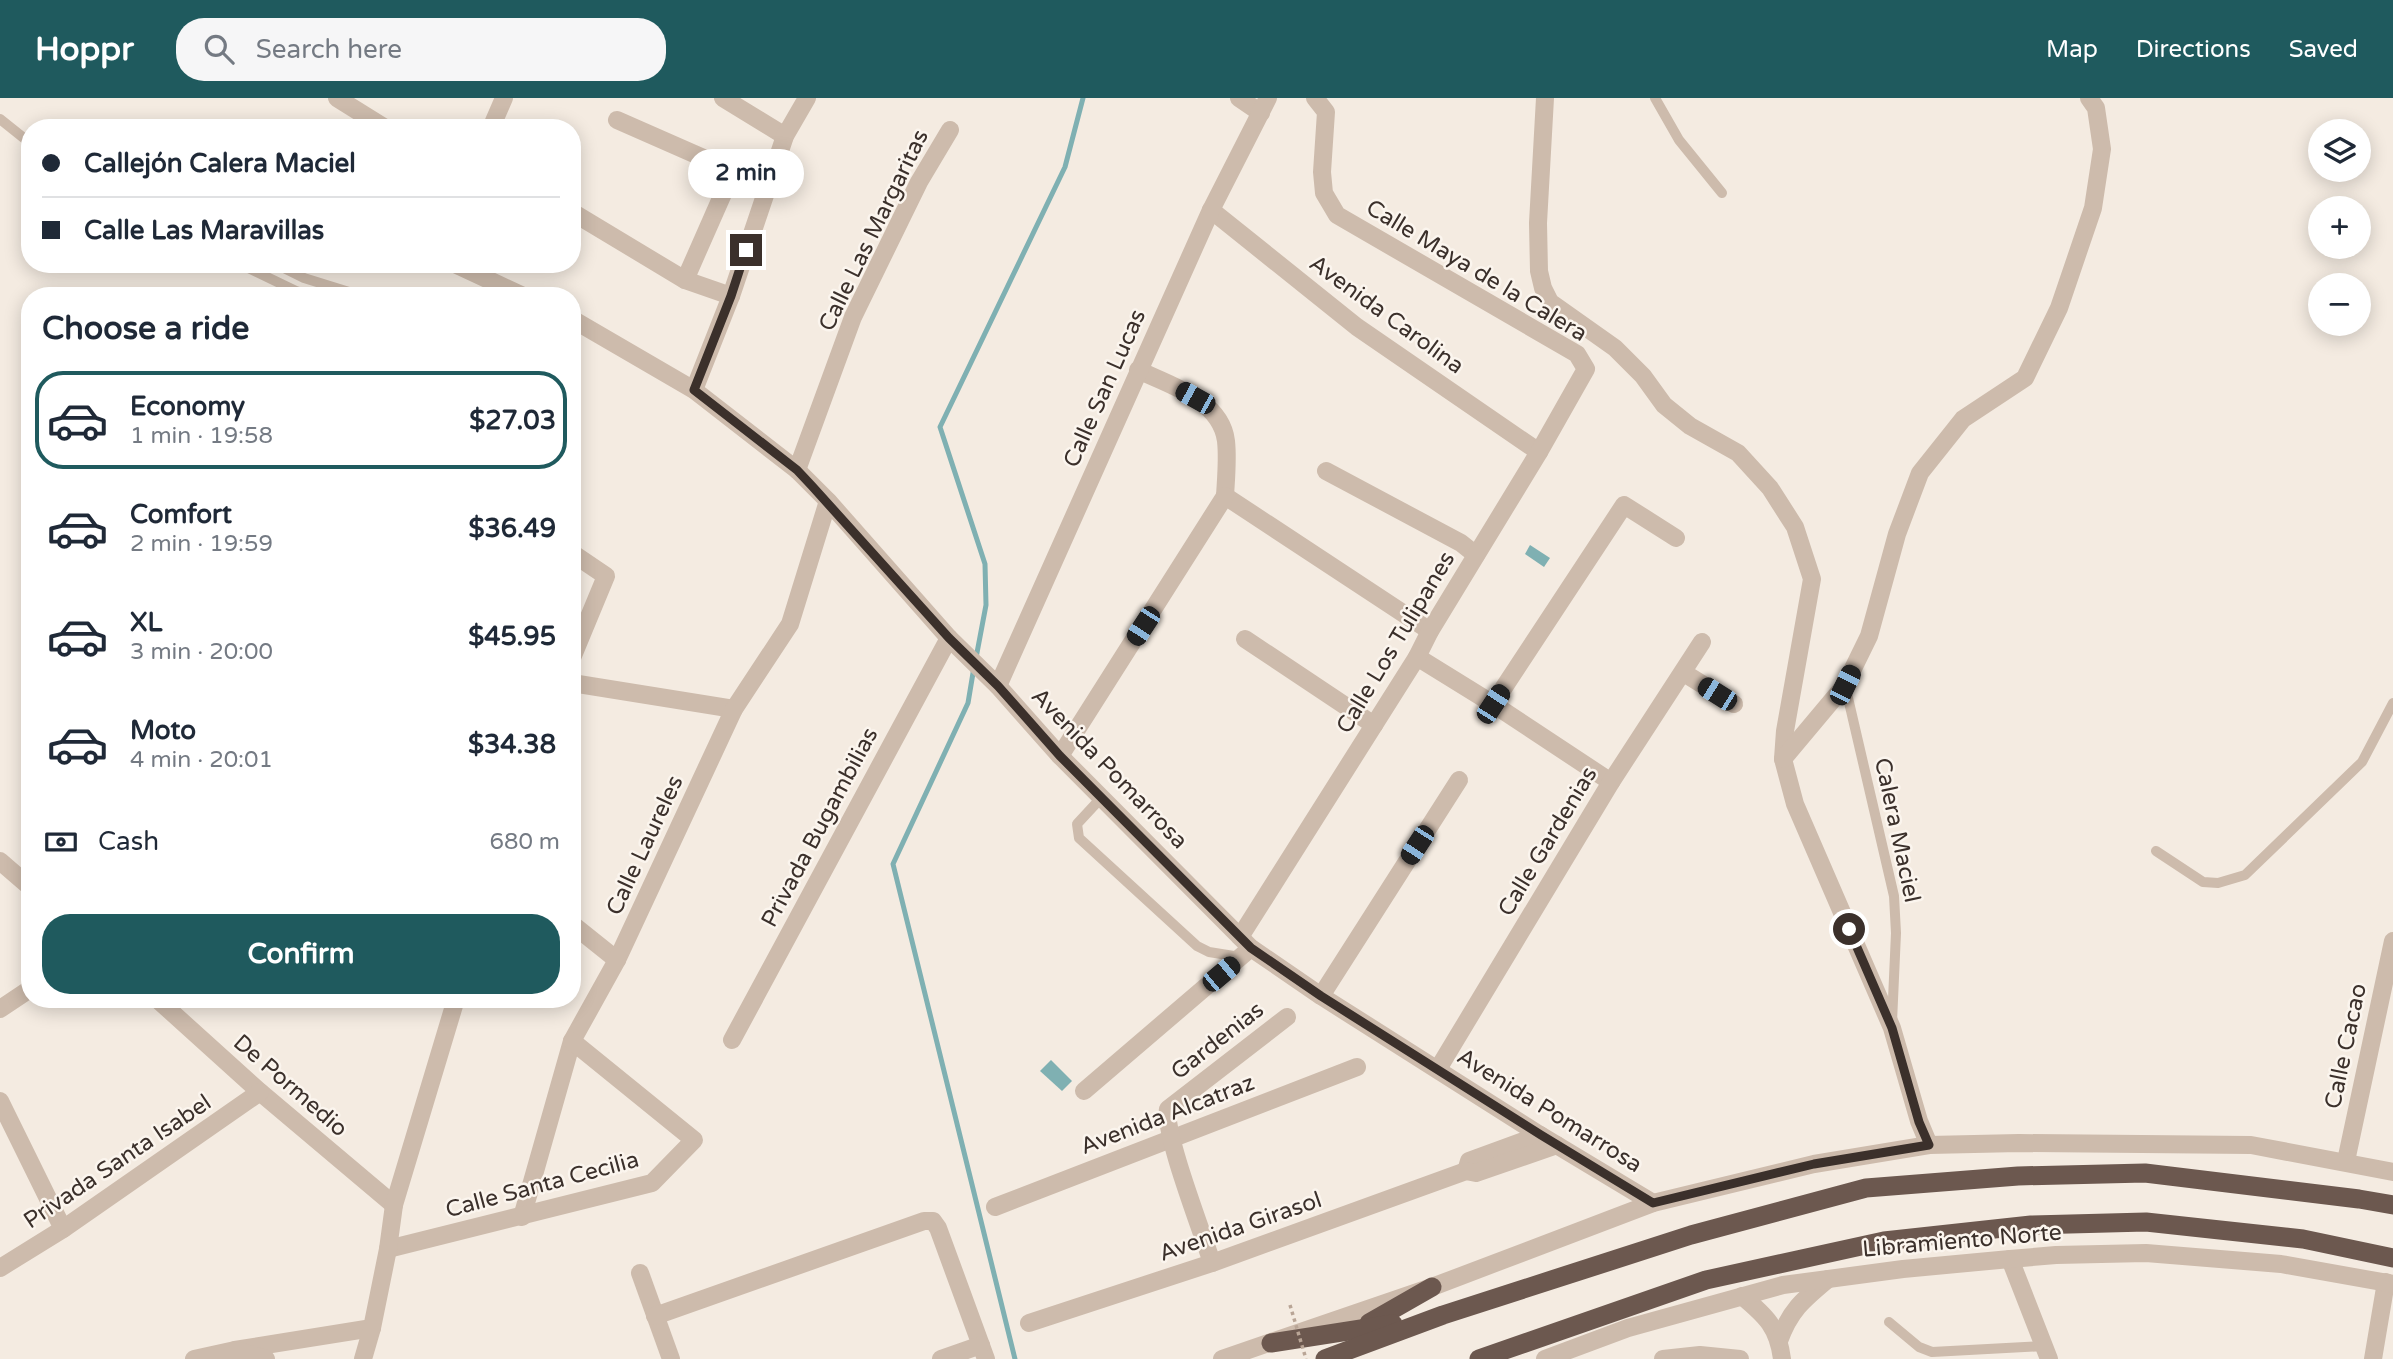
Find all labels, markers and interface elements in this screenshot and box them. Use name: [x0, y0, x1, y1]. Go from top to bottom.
search box: [176, 18, 666, 81]
text: Hoppr: [35, 30, 134, 69]
icon: search: [200, 30, 238, 68]
text: Search here: [256, 34, 402, 65]
text: Map: [2046, 35, 2098, 64]
text: Directions: [2136, 35, 2251, 64]
text: Saved: [2289, 35, 2358, 64]
map controls: [2308, 119, 2371, 336]
button: layers: [2308, 119, 2371, 182]
street label: Calle Las Margaritas: [813, 125, 935, 336]
text: Callejón Calera Maciel: [84, 148, 356, 179]
callout: 2 min: [688, 149, 804, 198]
text: 2 min: [715, 159, 777, 187]
street label: Calle Maya de la Calera: [1361, 194, 1592, 348]
button: +: [2308, 196, 2371, 259]
text: Calle Las Maravillas: [84, 215, 324, 246]
route end: [730, 234, 762, 266]
street label: Avenida Carolina: [1304, 249, 1469, 380]
button: −: [2308, 273, 2371, 336]
street label: Calle San Lucas: [1058, 305, 1152, 472]
text: Choose a ride: [42, 310, 249, 348]
car: [1172, 379, 1219, 417]
icon: car: [46, 389, 109, 452]
text: Economy: [130, 391, 245, 422]
text: $27.03: [469, 405, 556, 436]
text: 1 min · 19:58: [130, 422, 273, 450]
icon: car: [46, 497, 109, 560]
text: Comfort: [130, 499, 232, 530]
text: $36.49: [468, 513, 556, 544]
text: 2 min · 19:59: [130, 530, 273, 558]
street label: Calle Los Tulipanes: [1330, 546, 1461, 739]
car: [1123, 603, 1164, 649]
icon: car: [46, 605, 109, 668]
text: XL: [130, 607, 162, 638]
text: $45.95: [468, 621, 556, 652]
text: 3 min · 20:00: [130, 638, 273, 666]
car: [1827, 662, 1864, 708]
car: [1694, 674, 1741, 714]
car: [1473, 681, 1514, 727]
street label: Avenida Pomarrosa: [1025, 682, 1193, 855]
icon: car: [46, 713, 109, 776]
text: Moto: [130, 715, 196, 746]
street label: Privada Bugambilias: [755, 723, 884, 932]
text: $34.38: [468, 729, 556, 760]
text: 4 min · 20:01: [130, 746, 273, 774]
street label: Calera Maciel: [1868, 755, 1926, 905]
street label: Calle Gardenias: [1492, 762, 1603, 921]
street label: Calle Laureles: [600, 771, 689, 920]
car: [1397, 822, 1438, 868]
icon: cash: [42, 823, 80, 861]
text: Cash: [98, 826, 159, 857]
text: 680 m: [490, 828, 560, 856]
route start: [1833, 913, 1865, 945]
button: Confirm: [42, 914, 560, 994]
car: [1199, 952, 1244, 996]
street label: Calle Cacao: [2319, 981, 2373, 1111]
street label: Gardenias: [1166, 996, 1270, 1086]
street label: De Pormedio: [228, 1029, 353, 1143]
street label: Avenida Pomarrosa: [1452, 1043, 1647, 1179]
street label: Avenida Alcatraz: [1076, 1069, 1258, 1161]
street label: Privada Santa Isabel: [18, 1089, 217, 1235]
street label: Calle Santa Cecilia: [443, 1146, 642, 1224]
street label: Avenida Girasol: [1155, 1186, 1325, 1268]
street label: Libramiento Norte: [1861, 1218, 2063, 1264]

